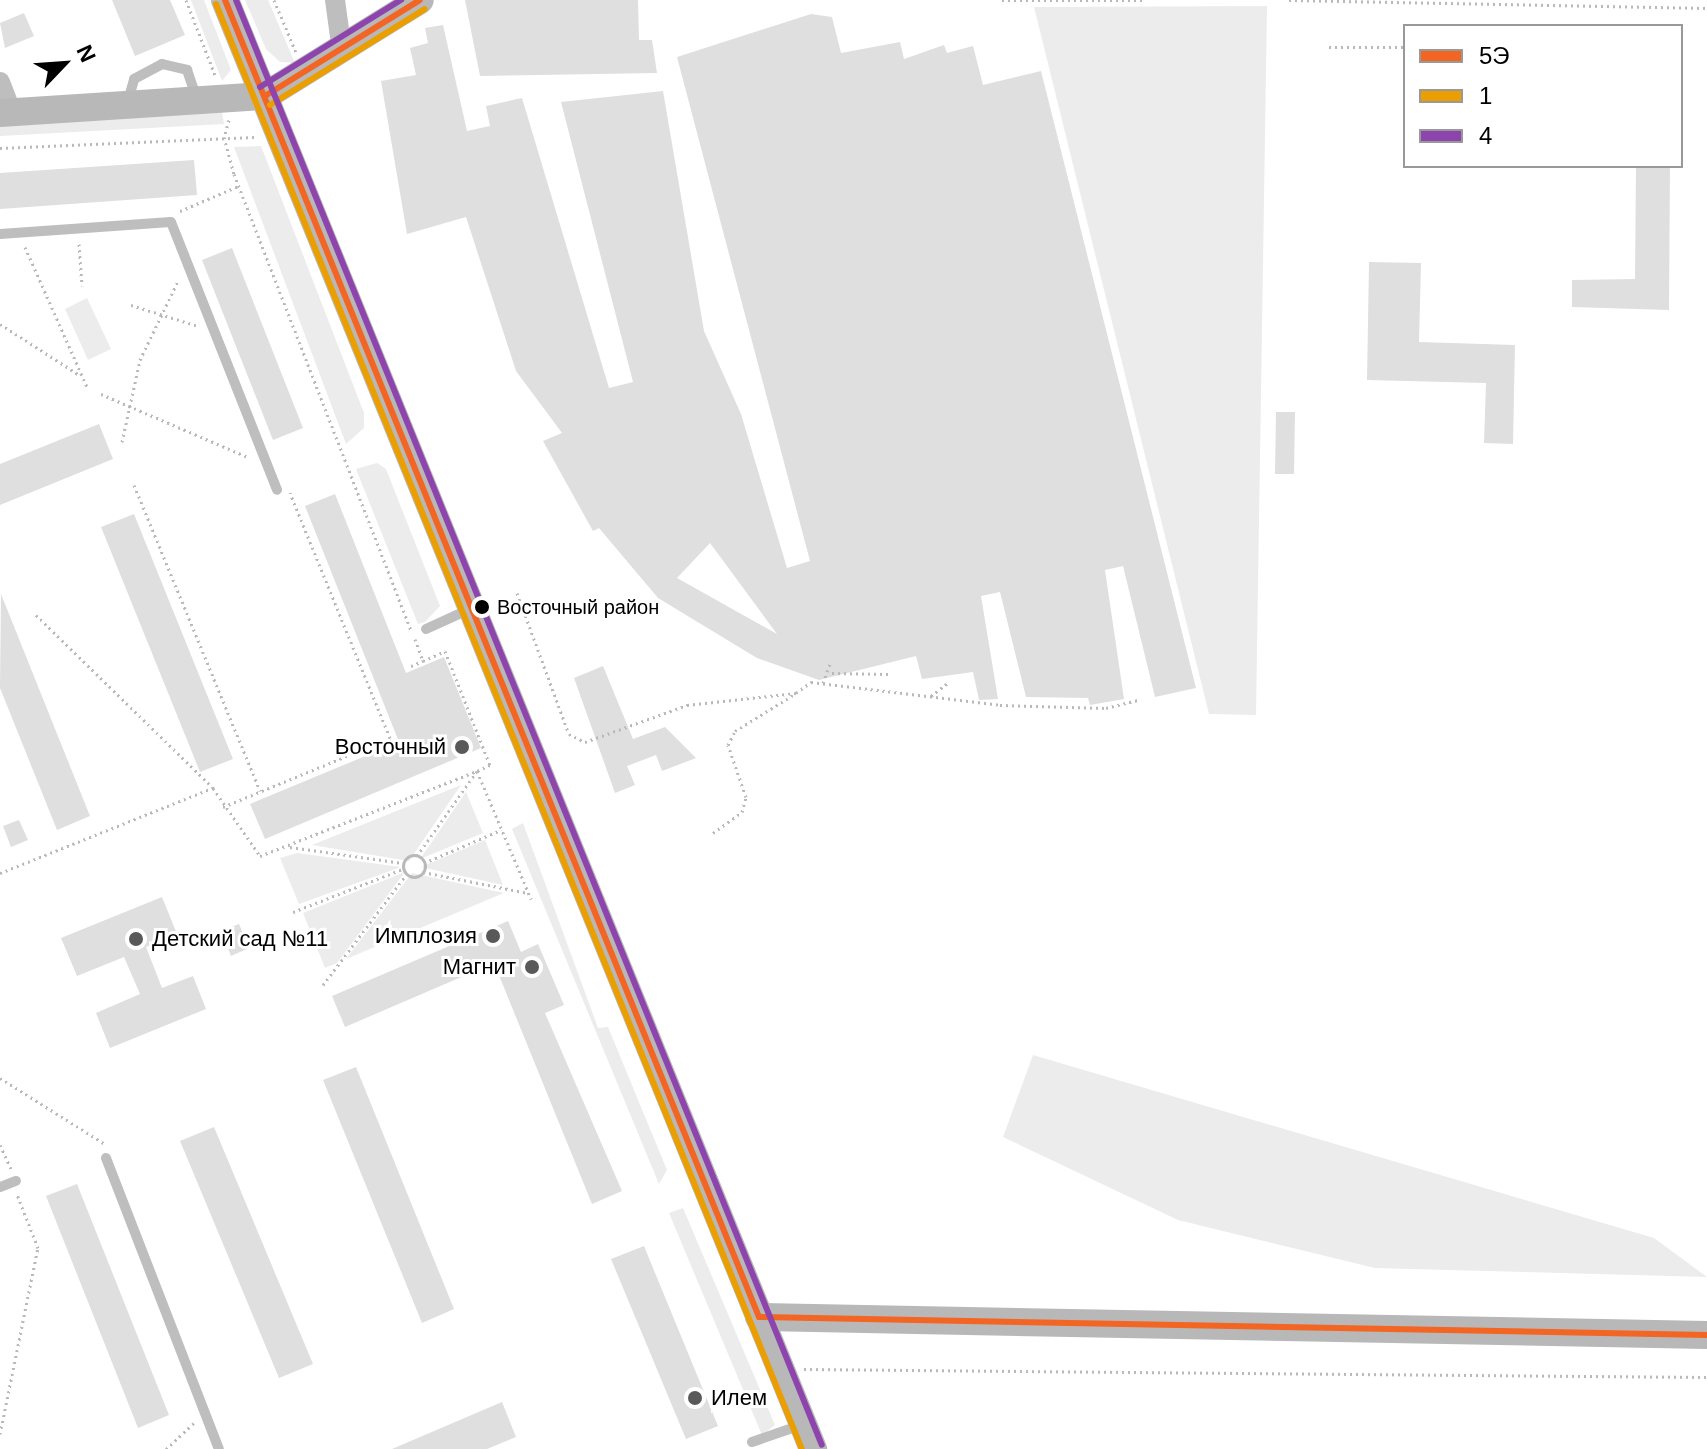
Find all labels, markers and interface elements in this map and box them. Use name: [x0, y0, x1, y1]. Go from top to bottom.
north arrow: [24, 24, 104, 104]
legend: [1403, 24, 1683, 168]
text: N: [72, 41, 101, 66]
text: 5Э: [1479, 42, 1510, 69]
text: 1: [1479, 82, 1492, 109]
text: 4: [1479, 122, 1492, 149]
place label: Восточный район: [497, 595, 659, 619]
marker: Восточный район: [474, 599, 490, 615]
place label: Восточный: [335, 734, 446, 760]
marker: Восточный: [453, 738, 471, 756]
place label: Имплозия: [375, 923, 477, 949]
place label: Детский сад №11: [152, 926, 328, 952]
marker: Имплозия: [484, 927, 502, 945]
marker: Детский сад №11: [127, 930, 145, 948]
place label: Магнит: [443, 954, 516, 980]
marker: Магнит: [523, 958, 541, 976]
place label: Илем: [711, 1385, 767, 1411]
marker: Илем: [686, 1389, 704, 1407]

